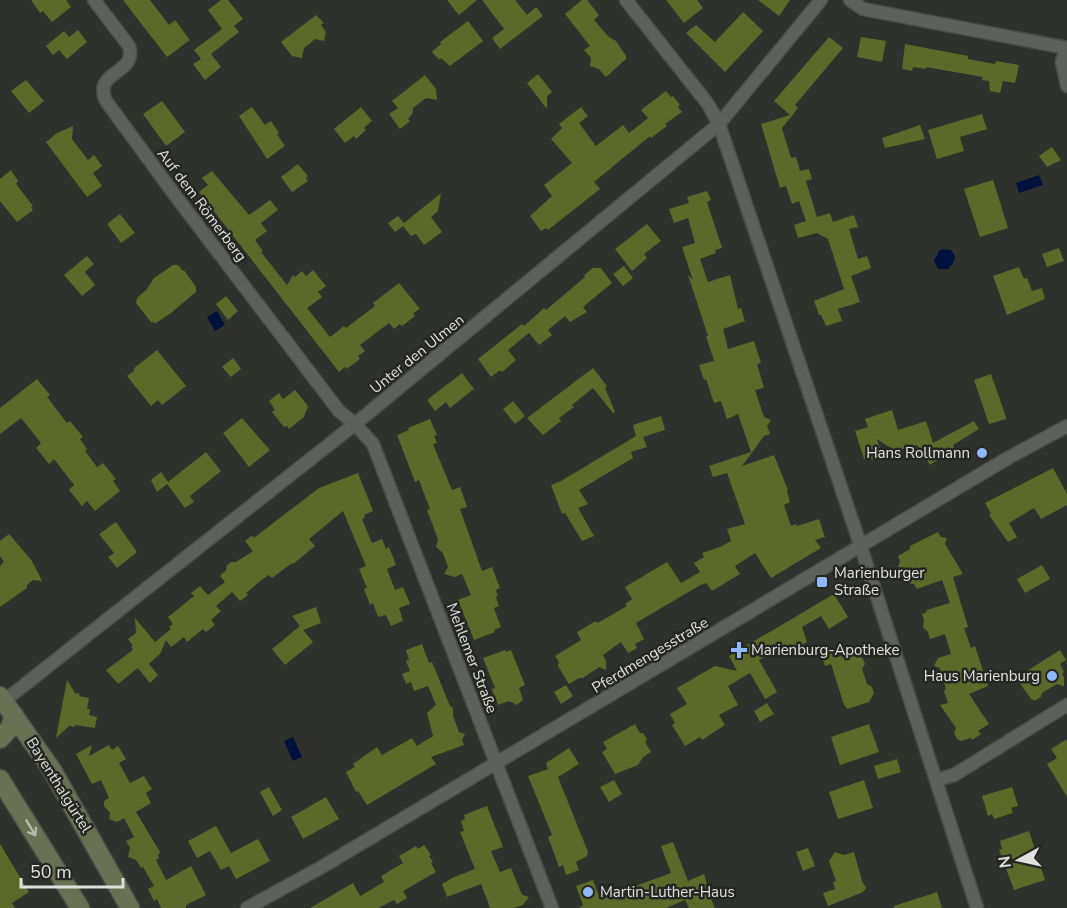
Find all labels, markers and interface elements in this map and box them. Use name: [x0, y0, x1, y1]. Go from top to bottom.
street label: Auf dem Römerberg: [153, 144, 251, 266]
street label: Unter den Ulmen: [366, 310, 468, 398]
place label: Hans Rollmann: [866, 443, 970, 463]
marker: Hans Rollmann: [975, 446, 989, 460]
place label: Marienburger Straße: [834, 563, 925, 600]
marker: Marienburger Straße: [815, 575, 829, 589]
street label: Mehlemer Straße: [442, 600, 502, 716]
street label: Pferdmengesstraße: [588, 612, 712, 698]
place label: Marienburg-Apotheke: [751, 640, 899, 660]
marker: Marienburg-Apotheke: [732, 643, 746, 657]
place label: Haus Marienburg: [924, 666, 1040, 686]
marker: Haus Marienburg: [1045, 669, 1059, 683]
street label: Bayenthalgürtel: [22, 734, 97, 837]
one-way arrow: [26, 819, 38, 836]
north arrow: [989, 830, 1049, 890]
scale bar: [21, 851, 123, 889]
text: N: [993, 854, 1017, 869]
text: 50 m: [30, 860, 72, 884]
place label: Martin-Luther-Haus: [600, 882, 735, 902]
marker: Martin-Luther-Haus: [581, 885, 595, 899]

